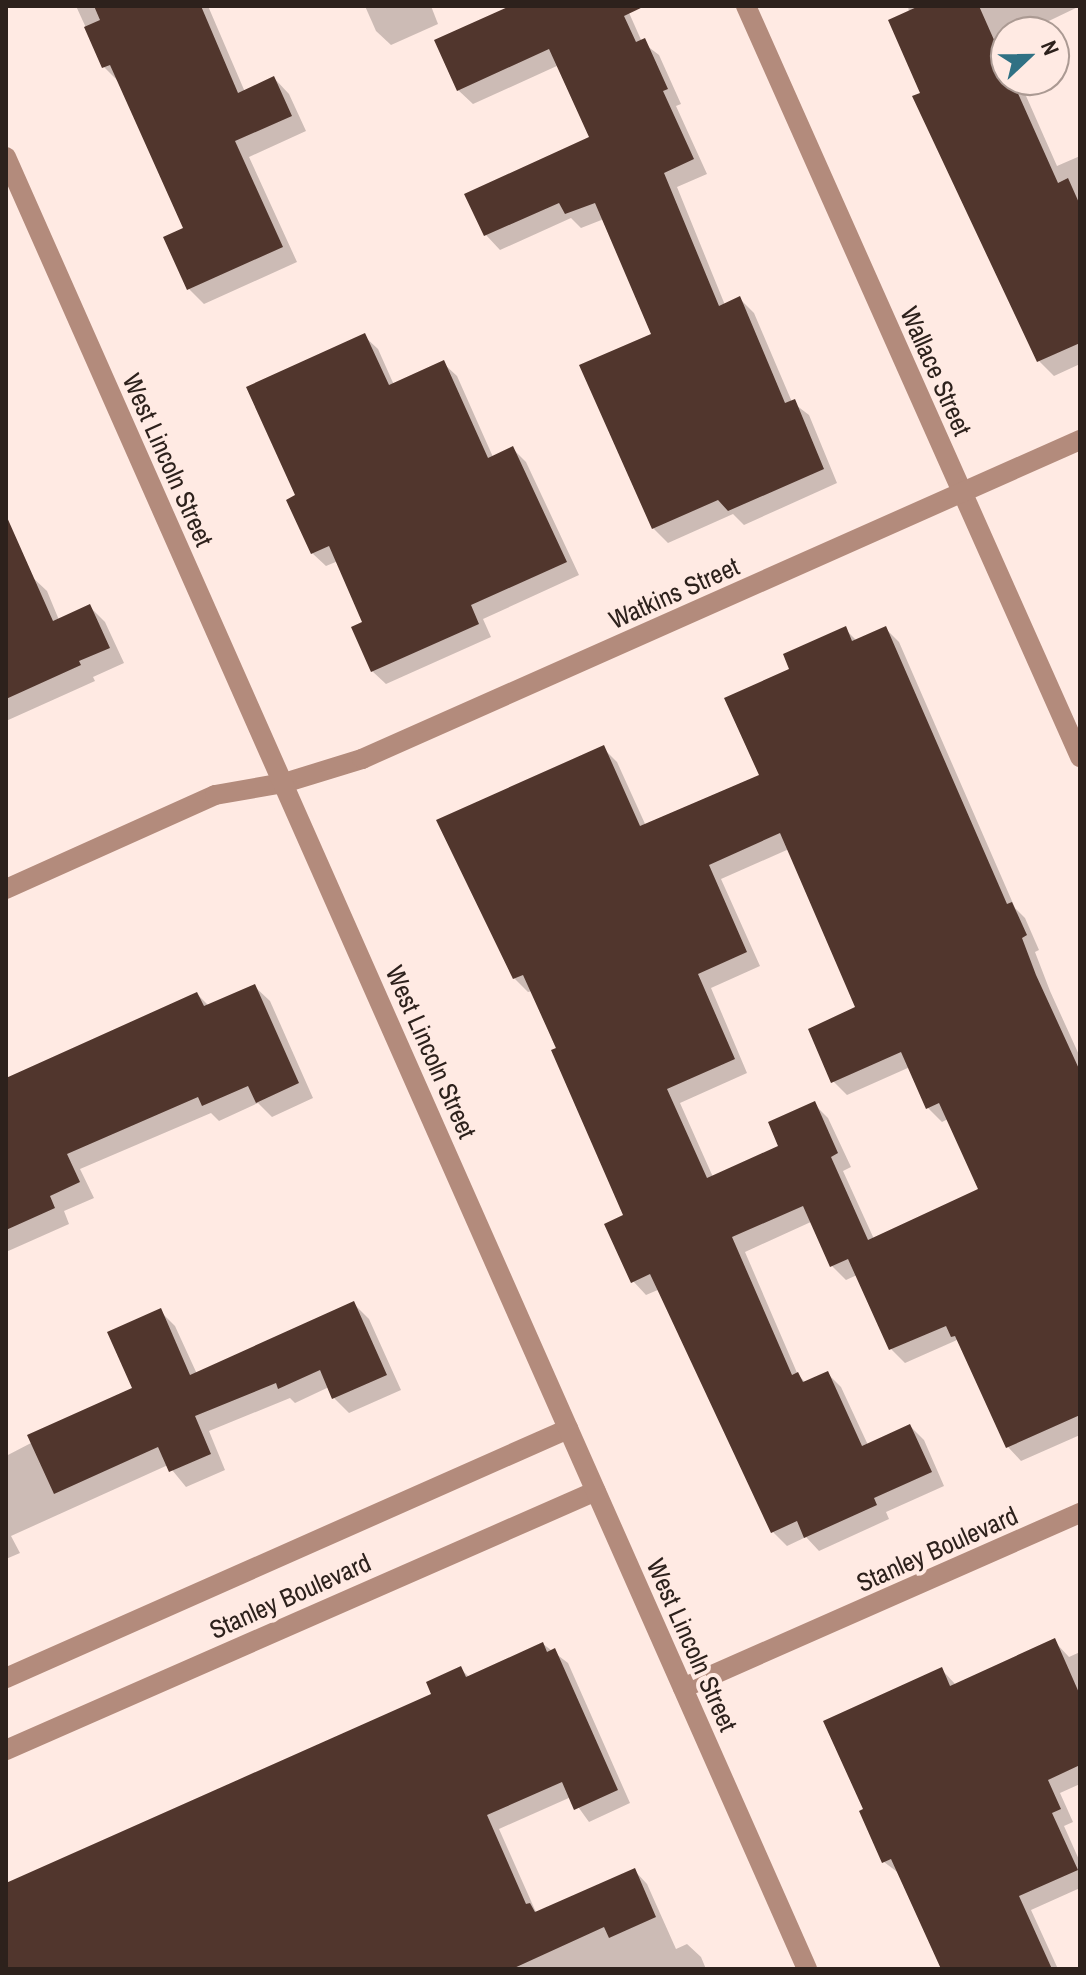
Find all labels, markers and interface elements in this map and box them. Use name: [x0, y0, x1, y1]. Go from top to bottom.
north arrow: [990, 16, 1070, 96]
text: N: [1034, 36, 1067, 59]
street label: Wallace Street: [894, 302, 978, 440]
street label: West Lincoln Street: [116, 369, 220, 551]
street label: Watkins Street: [604, 550, 744, 636]
street label: West Lincoln Street: [379, 961, 483, 1143]
street label: Stanley Boulevard: [852, 1500, 1022, 1598]
street label: Stanley Boulevard: [205, 1547, 375, 1645]
street label: West Lincoln Street: [640, 1554, 744, 1736]

